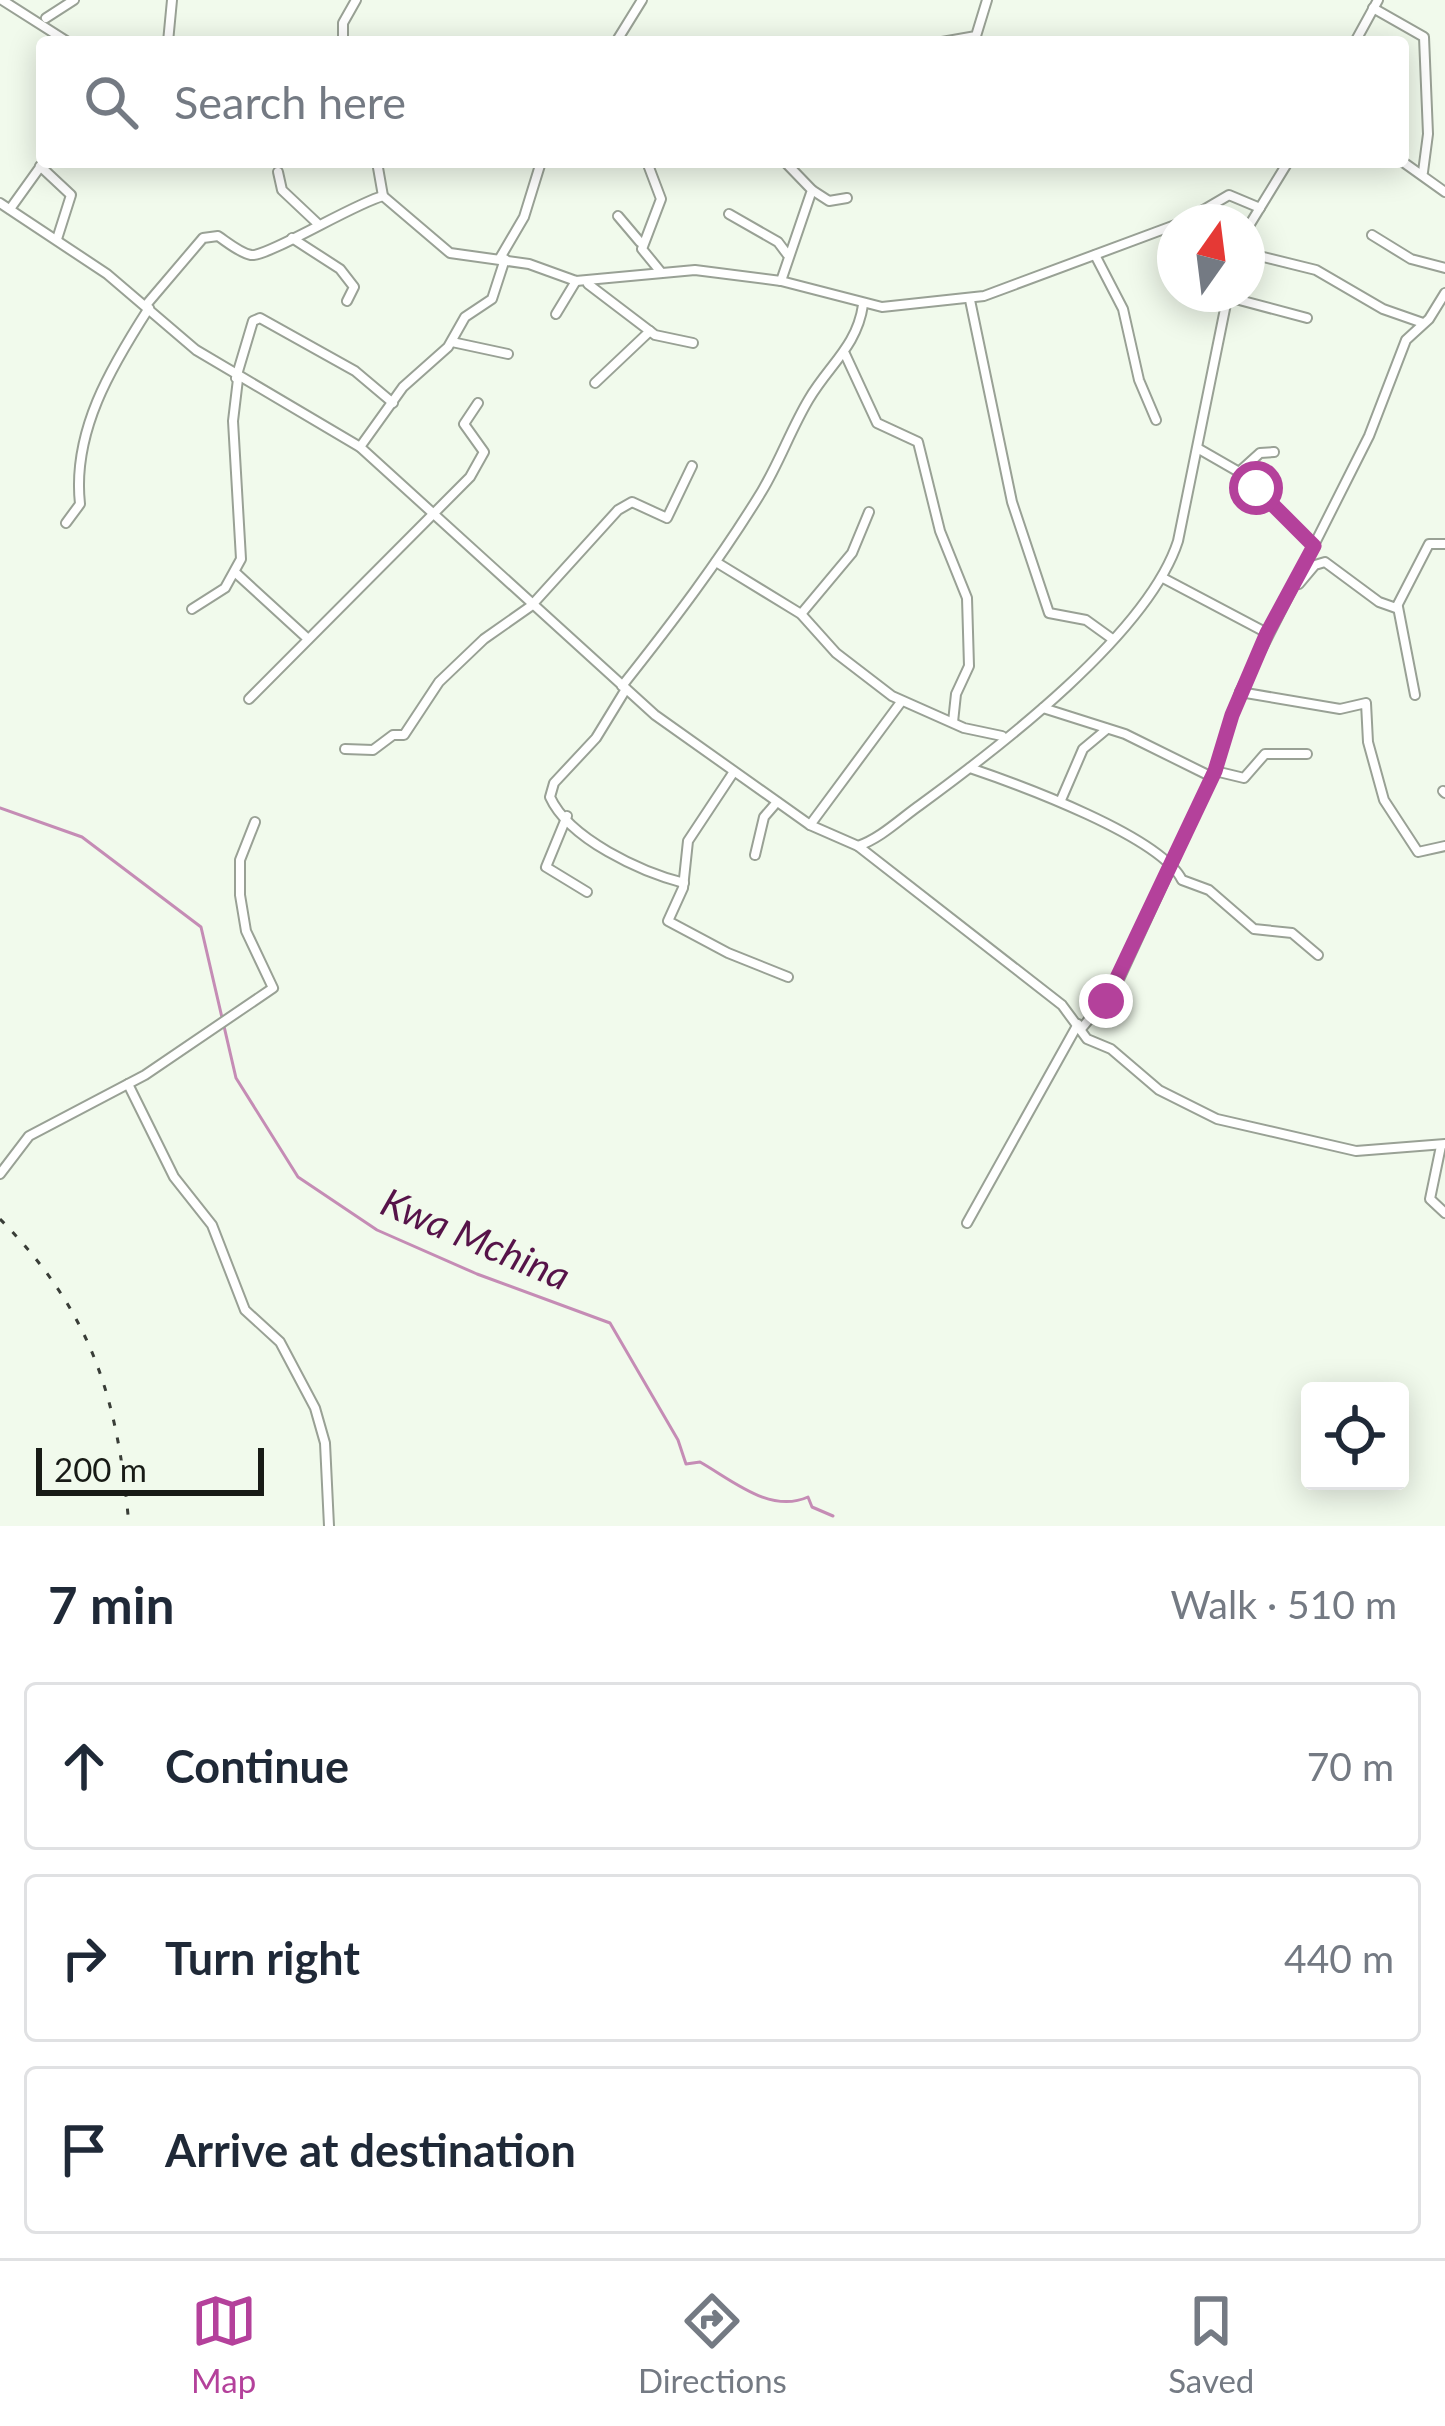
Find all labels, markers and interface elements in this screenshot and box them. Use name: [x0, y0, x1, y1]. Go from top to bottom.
search box: [36, 36, 1409, 168]
icon: search: [78, 69, 144, 135]
text: Search here: [174, 75, 406, 129]
north arrow: [1157, 204, 1265, 312]
route start: [1229, 461, 1283, 515]
route end: [1079, 974, 1133, 1028]
water label: Kwa Mchina: [375, 1178, 577, 1298]
map controls: [1301, 1382, 1409, 1490]
button: locate: [1301, 1382, 1409, 1490]
scale bar: [36, 1442, 264, 1495]
text: 200 m: [54, 1449, 147, 1489]
text: 7 min: [48, 1574, 174, 1635]
text: Walk · 510 m: [1170, 1581, 1397, 1627]
icon: ahead: [51, 1733, 117, 1799]
text: Continue: [165, 1739, 349, 1793]
text: 70 m: [1307, 1743, 1394, 1789]
icon: right: [51, 1925, 117, 1991]
text: Turn right: [165, 1931, 360, 1985]
text: 440 m: [1284, 1935, 1394, 1981]
icon: arrive: [51, 2117, 117, 2183]
text: Arrive at destination: [165, 2123, 576, 2177]
tab: Map: [191, 2288, 257, 2400]
tab: Directions: [638, 2288, 787, 2400]
tab: Saved: [1168, 2288, 1254, 2400]

